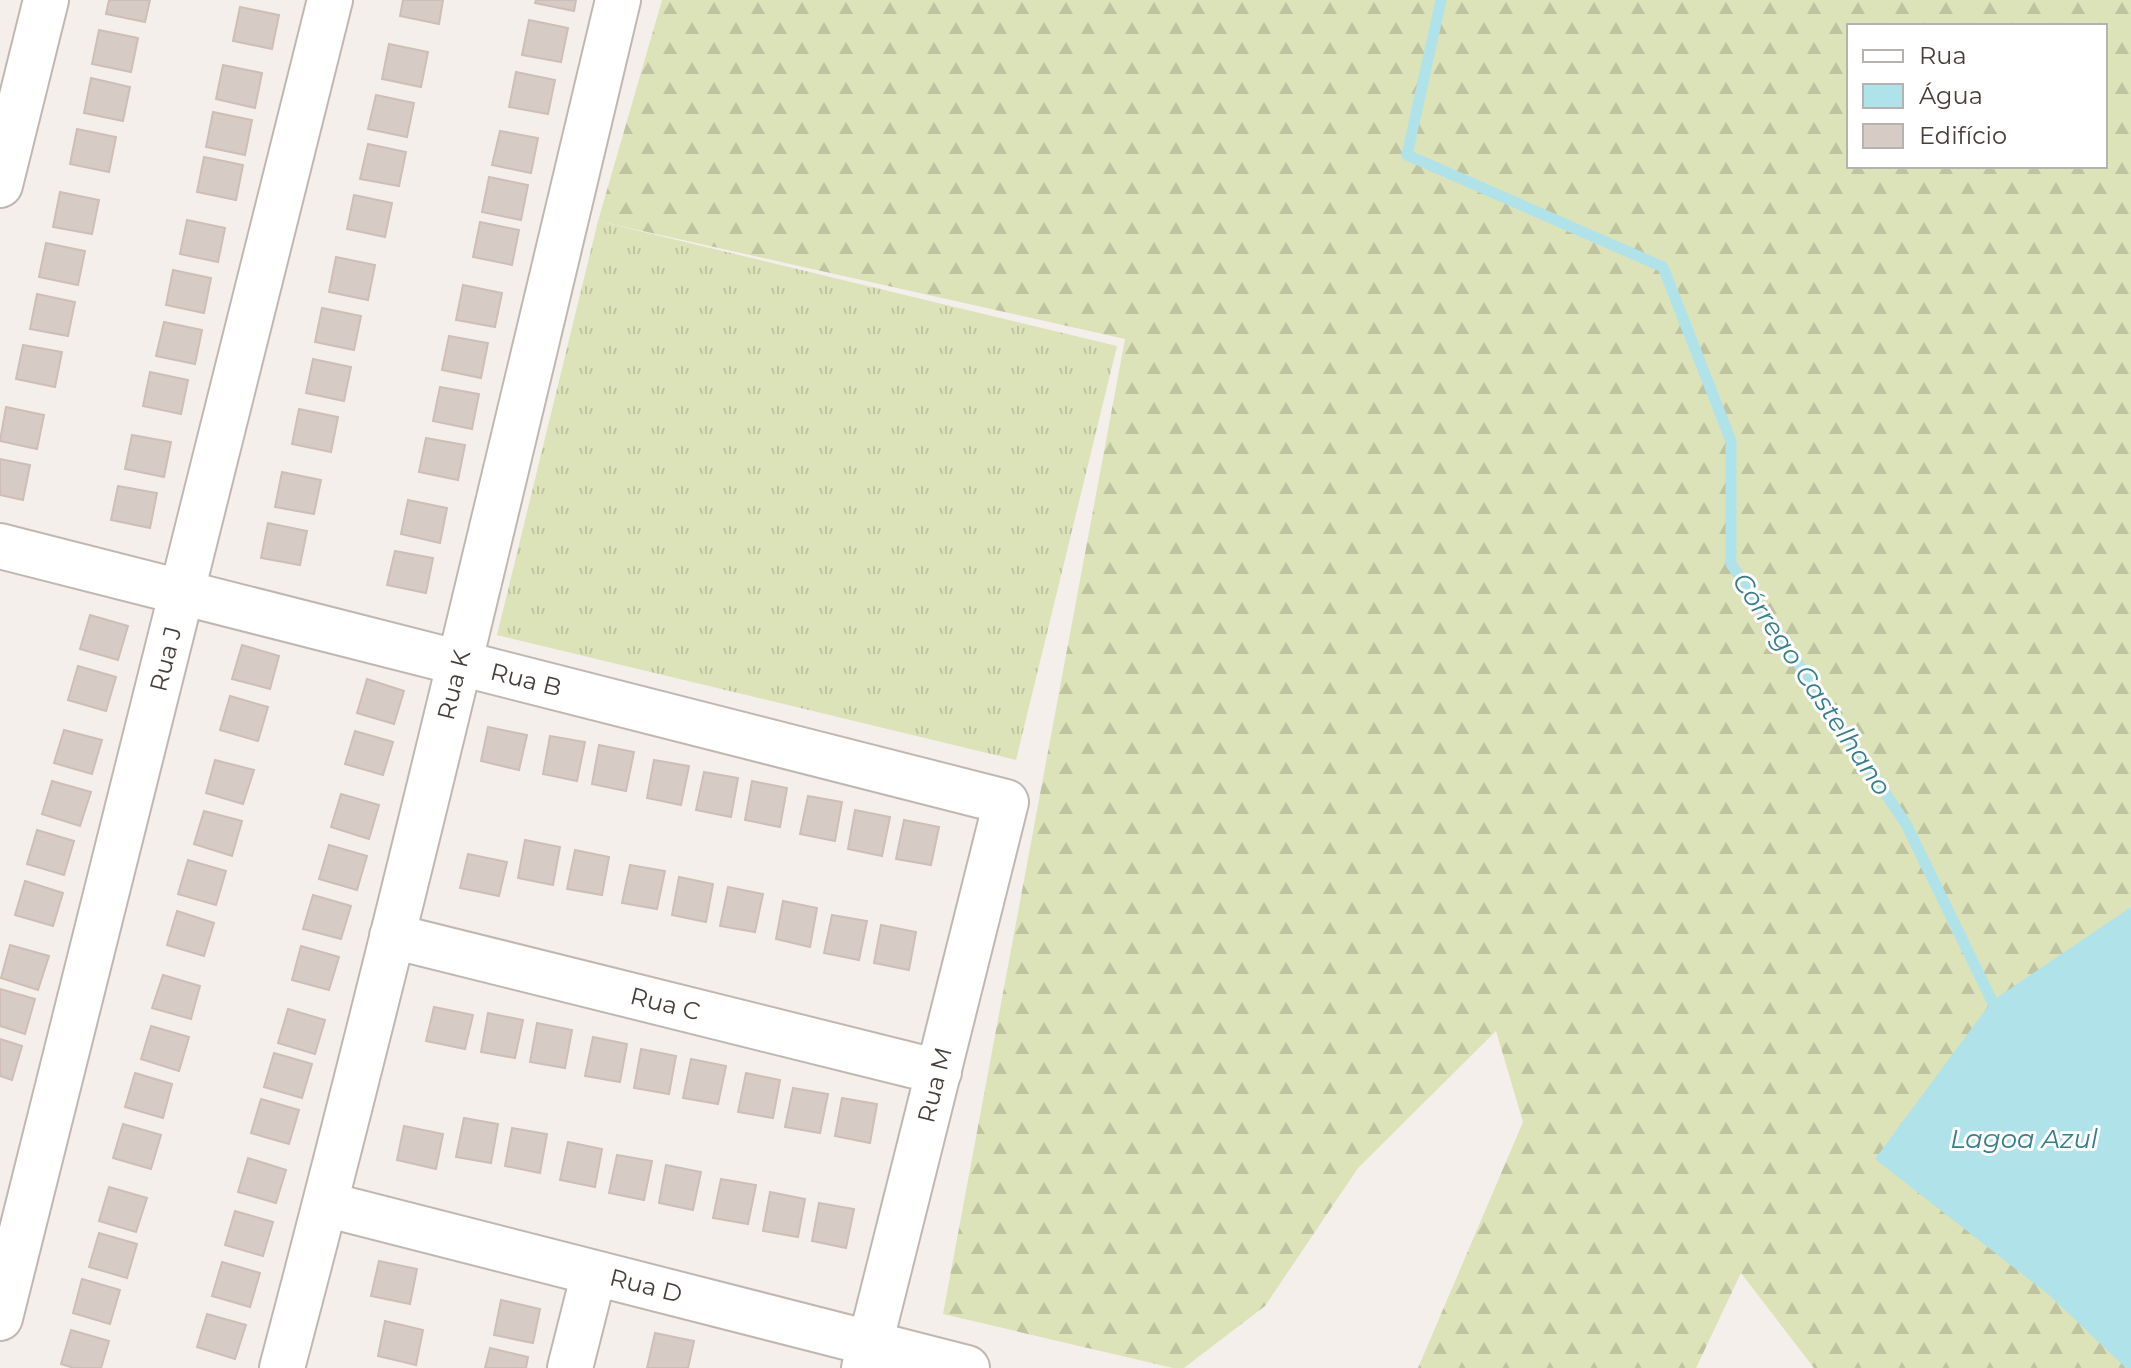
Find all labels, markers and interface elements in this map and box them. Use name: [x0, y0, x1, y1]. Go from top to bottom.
legend: [1847, 24, 2107, 168]
text: Rua: [1919, 41, 1967, 70]
text: Água: [1919, 81, 1983, 110]
text: Edifício: [1919, 121, 2007, 150]
water label: Córrego Castelhano: [1726, 567, 1898, 801]
street label: Rua J: [143, 623, 188, 694]
street label: Rua K: [431, 647, 476, 723]
street label: Rua B: [488, 657, 565, 702]
street label: Rua C: [627, 981, 703, 1026]
street label: Rua M: [911, 1044, 958, 1126]
water label: Lagoa Azul: [1950, 1123, 2098, 1155]
street label: Rua D: [607, 1263, 685, 1309]

